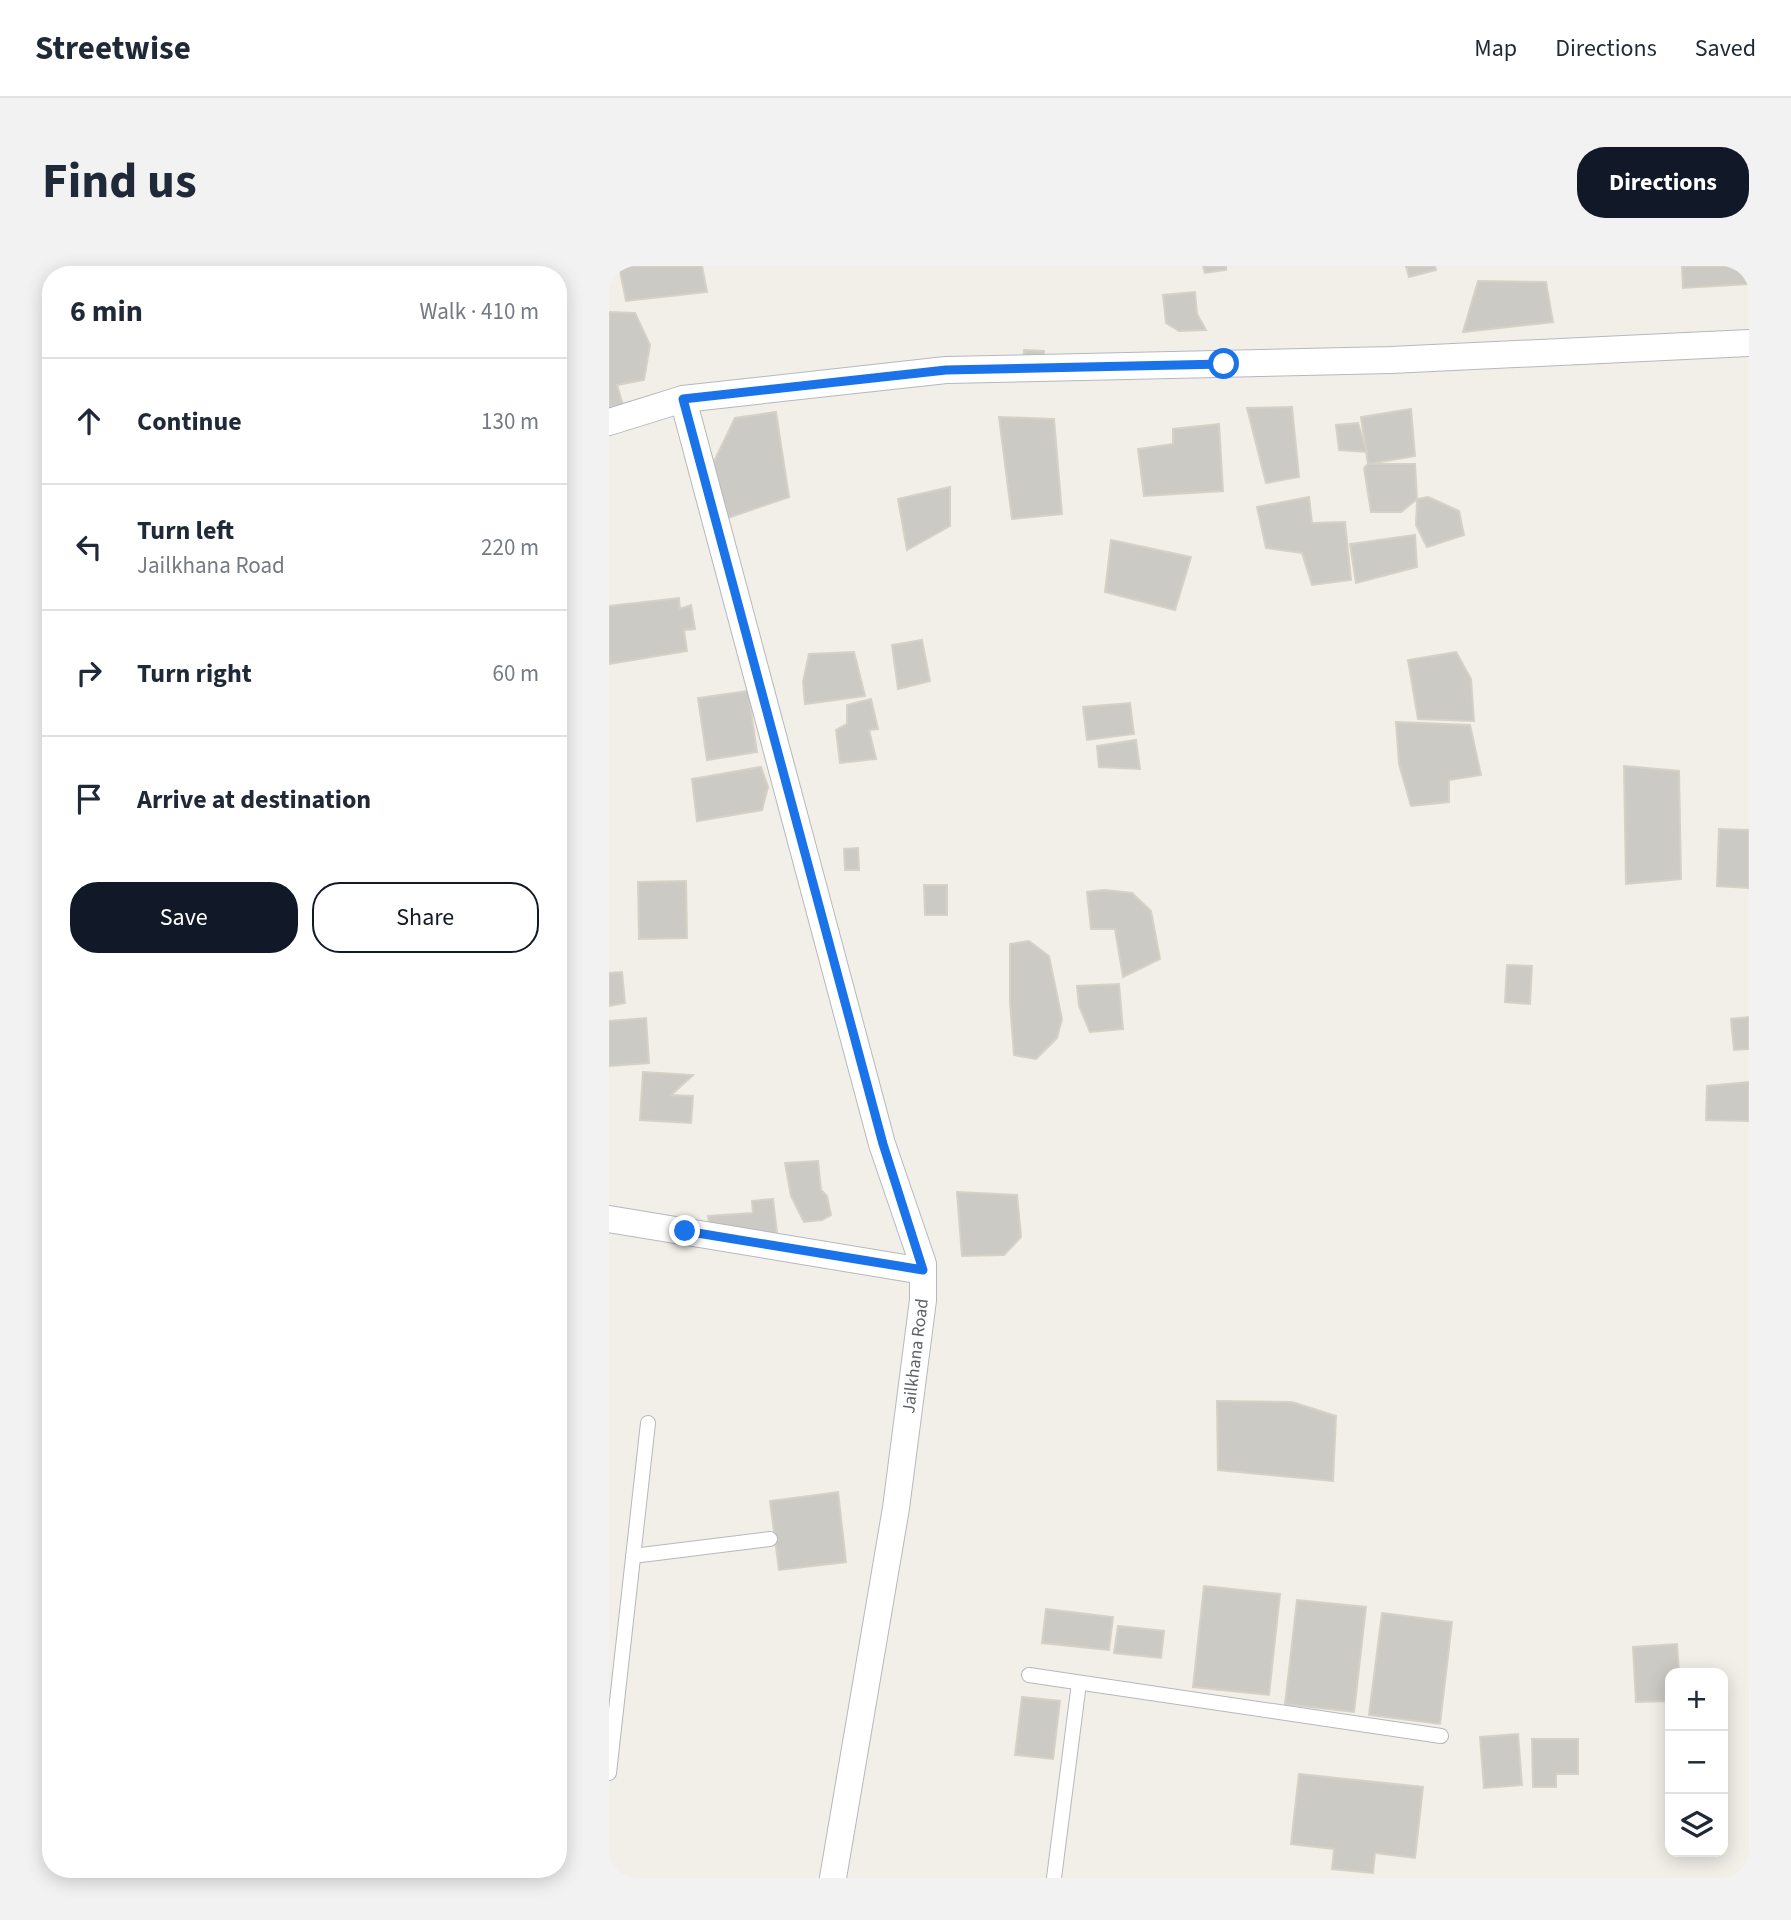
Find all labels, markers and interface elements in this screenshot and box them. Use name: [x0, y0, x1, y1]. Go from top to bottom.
text: Streetwise: [35, 25, 191, 72]
text: Map: [1474, 31, 1517, 66]
text: Directions: [1555, 31, 1657, 66]
text: Saved: [1695, 31, 1756, 66]
text: Find us: [42, 147, 197, 217]
button: Directions: [1577, 147, 1749, 218]
text: 6 min: [70, 290, 143, 333]
text: Walk · 410 m: [420, 295, 539, 328]
route start: [1208, 348, 1239, 379]
icon: ahead: [70, 402, 108, 440]
text: Continue: [137, 403, 242, 440]
text: 130 m: [481, 405, 539, 438]
text: Turn left: [137, 512, 234, 549]
icon: left: [70, 528, 108, 566]
text: 220 m: [481, 531, 539, 564]
text: Jailkhana Road: [137, 549, 285, 582]
icon: right: [70, 654, 108, 692]
text: Turn right: [137, 655, 252, 692]
text: 60 m: [492, 657, 539, 690]
icon: arrive: [70, 780, 108, 818]
text: Arrive at destination: [137, 781, 371, 818]
button: Save: [70, 882, 298, 953]
button: Share: [312, 882, 539, 953]
route end: [669, 1215, 700, 1246]
street label: Jailkhana Road: [896, 1297, 935, 1415]
map controls: [1665, 1668, 1728, 1857]
button: +: [1665, 1668, 1728, 1731]
button: −: [1665, 1731, 1728, 1794]
button: layers: [1665, 1794, 1728, 1857]

